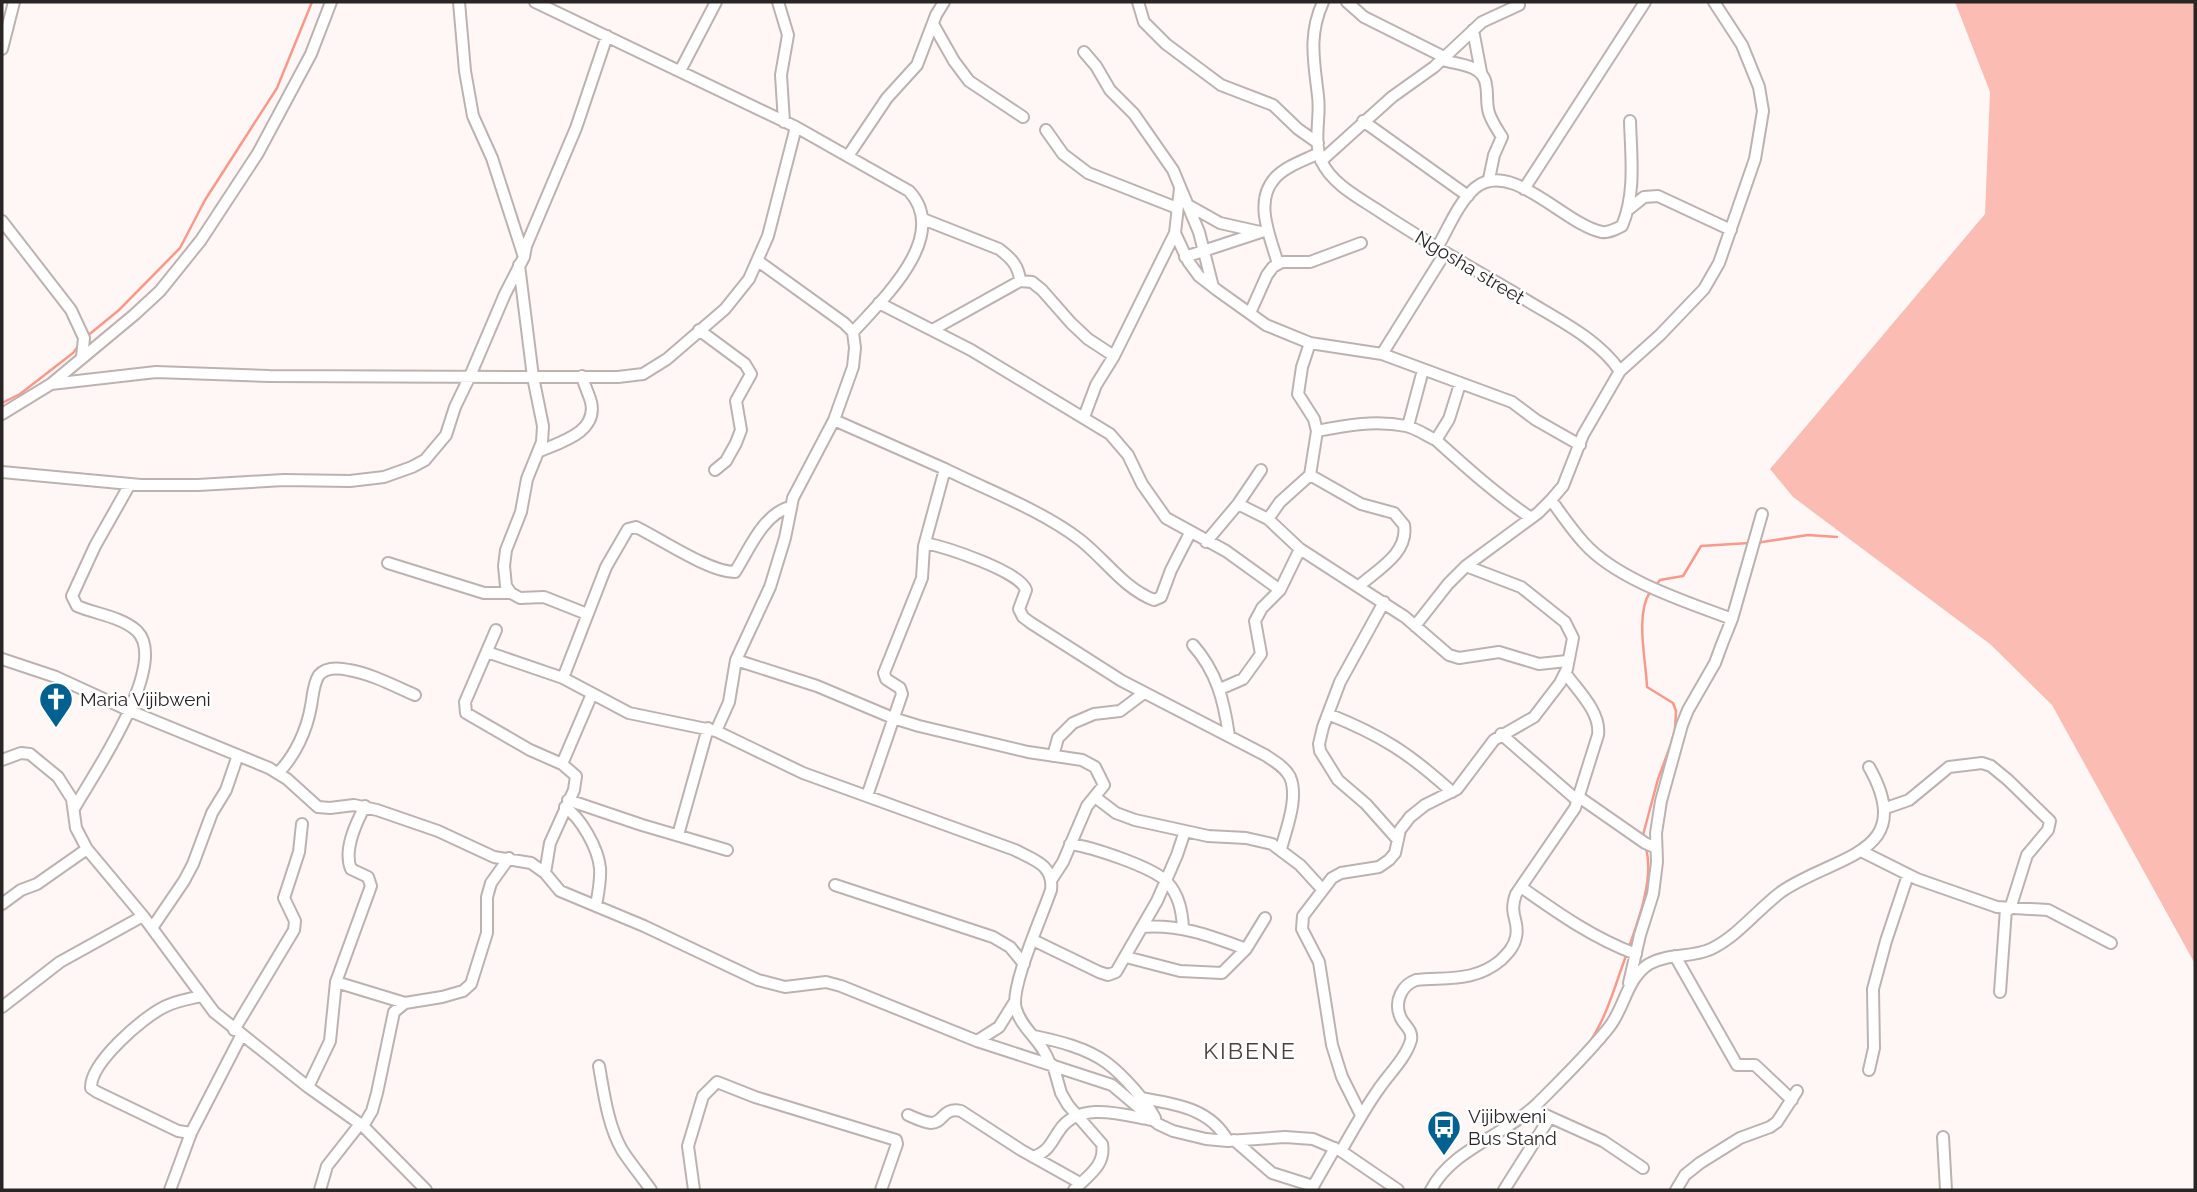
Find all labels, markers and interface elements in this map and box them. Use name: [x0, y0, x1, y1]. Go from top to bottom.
street label: Ngosha street: [1411, 226, 1529, 309]
church icon: Maria Vijibweni: [37, 680, 75, 729]
place label: Maria Vijibweni: [80, 688, 211, 710]
district label: KIBENE: [1203, 1037, 1297, 1064]
place label: Vijibweni Bus Stand: [1468, 1105, 1557, 1149]
bus stop icon: Vijibweni Bus Stand: [1425, 1108, 1463, 1157]

